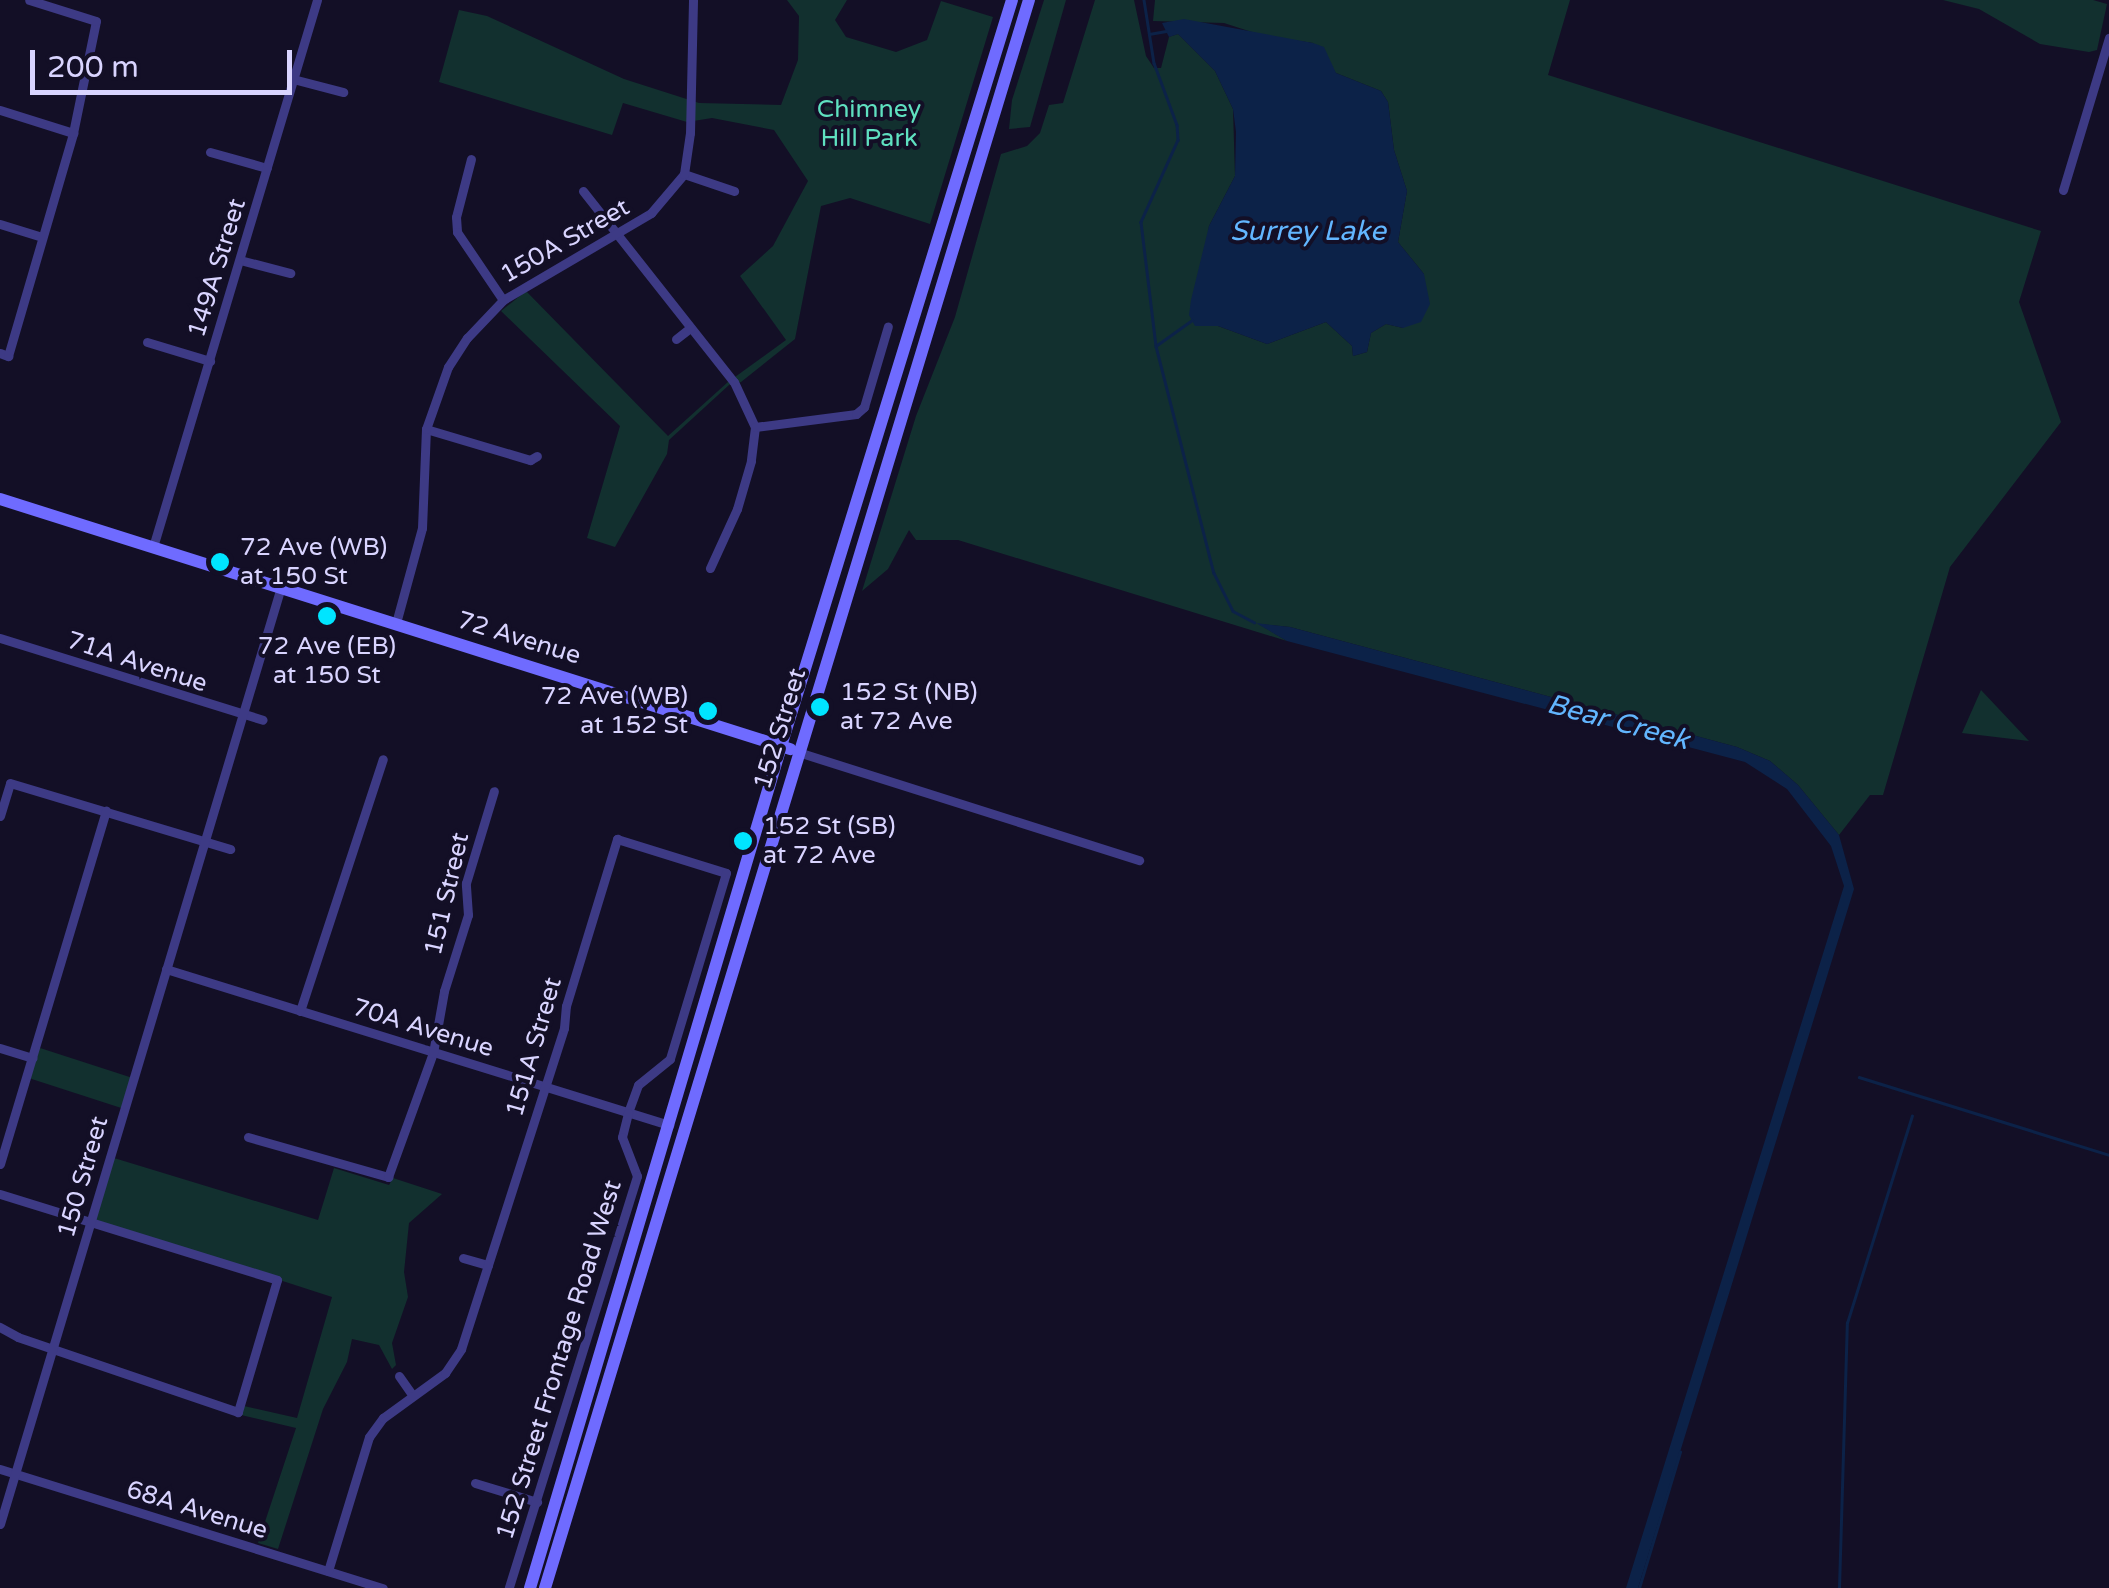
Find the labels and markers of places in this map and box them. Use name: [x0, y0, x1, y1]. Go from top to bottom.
place label: 72 Ave (WB) at 150 St: [240, 533, 387, 592]
marker: 72 Ave (WB) at 150 St: [209, 551, 231, 573]
marker: 72 Ave (EB) at 150 St: [316, 605, 338, 627]
place label: 72 Ave (EB) at 150 St: [258, 632, 396, 691]
place label: 152 St (NB) at 72 Ave: [840, 678, 978, 737]
place label: 72 Ave (WB) at 152 St: [541, 682, 688, 741]
marker: 152 St (NB) at 72 Ave: [809, 696, 831, 718]
marker: 72 Ave (WB) at 152 St: [697, 700, 719, 722]
place label: 152 St (SB) at 72 Ave: [763, 812, 895, 871]
marker: 152 St (SB) at 72 Ave: [732, 830, 754, 852]

